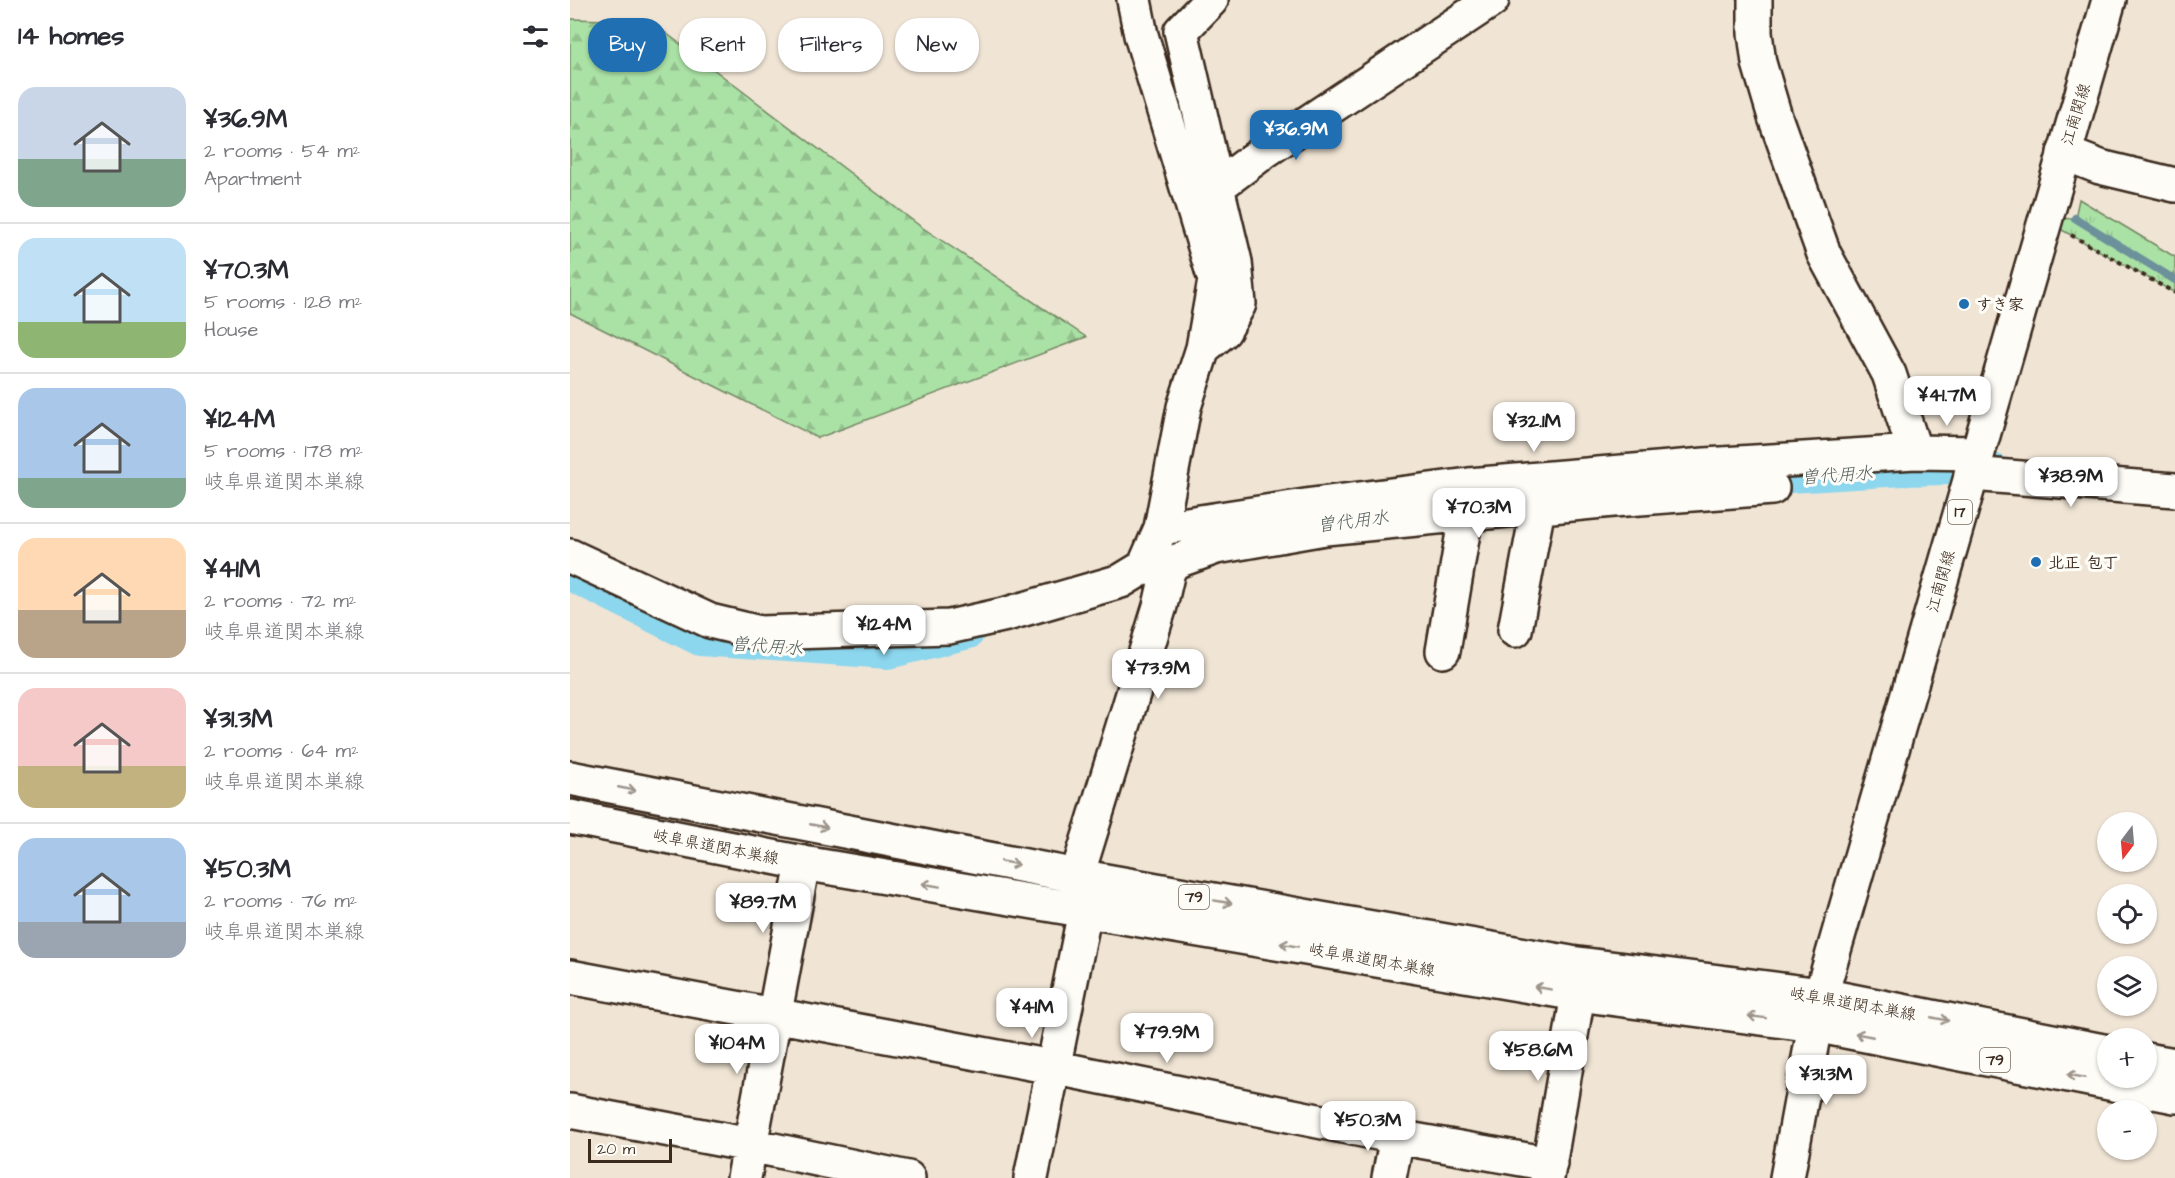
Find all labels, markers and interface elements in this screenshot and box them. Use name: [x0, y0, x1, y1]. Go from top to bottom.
text: 14 homes: [18, 18, 124, 54]
chip: Buy: [588, 18, 667, 72]
chip: Rent: [679, 18, 766, 72]
chip: Filters: [778, 18, 883, 72]
chip: New: [895, 18, 979, 72]
icon: filters: [519, 20, 552, 53]
street label: 江南関線: [2056, 80, 2096, 148]
text: ¥36.9M: [204, 101, 287, 137]
pin: ¥36.9M: [1247, 110, 1345, 161]
icon: home: [66, 111, 138, 183]
text: ¥36.9M: [1264, 115, 1328, 143]
text: 2 rooms · 54 m²: [204, 137, 360, 165]
text: Apartment: [204, 165, 302, 193]
text: ¥70.3M: [204, 252, 289, 288]
icon: home: [66, 262, 138, 334]
text: 5 rooms · 128 m²: [204, 288, 362, 316]
place label: すき家: [1976, 294, 2024, 316]
marker: すき家: [1957, 297, 1971, 311]
text: House: [204, 316, 258, 344]
pin: ¥41.7M: [1898, 376, 1996, 427]
text: ¥41.7M: [1918, 381, 1976, 409]
text: ¥124M: [204, 401, 275, 437]
pin: ¥32.1M: [1485, 402, 1583, 453]
text: ¥32.1M: [1507, 407, 1561, 435]
icon: home: [66, 412, 138, 484]
text: 5 rooms · 178 m²: [204, 437, 363, 465]
pin: ¥38.9M: [2022, 457, 2120, 508]
water label: 曽代用水: [1800, 461, 1874, 490]
text: ¥38.9M: [2039, 462, 2103, 490]
text: 岐阜県道関本巣線: [204, 468, 364, 496]
pin: ¥70.3M: [1430, 488, 1528, 539]
text: ¥70.3M: [1446, 493, 1512, 521]
road number: 17: [1948, 500, 1972, 524]
water label: 曽代用水: [1316, 505, 1390, 538]
street label: 江南関線: [1922, 547, 1960, 615]
text: ¥41M: [204, 551, 260, 587]
place label: 北正 包丁: [2048, 552, 2118, 574]
marker: 北正 包丁: [2029, 555, 2043, 569]
icon: home: [66, 562, 138, 634]
text: 2 rooms · 72 m²: [204, 587, 356, 615]
pin: ¥124M: [842, 605, 926, 656]
text: ¥124M: [857, 610, 911, 638]
text: 岐阜県道関本巣線: [204, 618, 364, 646]
water label: 曽代用水: [730, 632, 804, 661]
pin: ¥73.9M: [1109, 649, 1207, 700]
text: ¥73.9M: [1126, 654, 1190, 682]
text: ¥31.3M: [204, 701, 273, 737]
icon: home: [66, 712, 138, 784]
text: 2 rooms · 64 m²: [204, 737, 359, 765]
text: 岐阜県道関本巣線: [204, 768, 364, 796]
one-way arrow: [617, 784, 637, 795]
north arrow: [2097, 812, 2157, 872]
map controls: [2097, 812, 2157, 1160]
one-way arrow: [809, 821, 828, 832]
street label: 岐阜県道関本巣線: [651, 824, 781, 870]
text: ¥50.3M: [204, 851, 291, 887]
one-way arrow: [1000, 858, 1020, 869]
icon: home: [66, 862, 138, 934]
one-way arrow: [921, 879, 941, 890]
pin: ¥89.7M: [714, 883, 812, 934]
button: locate: [2097, 884, 2157, 944]
road number: 79: [1179, 885, 1209, 909]
text: 2 rooms · 76 m²: [204, 887, 357, 915]
text: ¥89.7M: [730, 888, 796, 916]
one-way arrow: [1213, 897, 1232, 908]
text: 岐阜県道関本巣線: [204, 918, 364, 946]
street label: 岐阜県道関本巣線: [1307, 938, 1437, 982]
one-way arrow: [1279, 939, 1299, 950]
button: layers: [2097, 956, 2157, 1016]
street label: 岐阜県道関本巣線: [1788, 982, 1918, 1026]
one-way arrow: [1534, 983, 1553, 994]
pin: ¥41M: [996, 988, 1068, 1039]
text: ¥41M: [1010, 993, 1054, 1021]
one-way arrow: [1747, 1012, 1767, 1023]
pin: ¥79.9M: [1118, 1013, 1216, 1064]
one-way arrow: [1930, 1014, 1949, 1025]
text: ¥79.9M: [1134, 1018, 1200, 1046]
pin: ¥104M: [695, 1024, 779, 1075]
button: +: [2097, 1028, 2157, 1088]
text: ¥104M: [709, 1029, 765, 1057]
one-way arrow: [1855, 1029, 1875, 1040]
pin: ¥58.6M: [1489, 1031, 1587, 1082]
text: ¥58.6M: [1503, 1036, 1573, 1064]
road number: 79: [1980, 1048, 2010, 1072]
pin: ¥31.3M: [1777, 1055, 1875, 1106]
text: ¥31.3M: [1800, 1060, 1852, 1088]
one-way arrow: [2067, 1070, 2087, 1081]
button: −: [2097, 1100, 2157, 1160]
pin: ¥50.3M: [1319, 1101, 1417, 1152]
text: ¥50.3M: [1335, 1106, 1402, 1134]
scale bar: [588, 1136, 672, 1164]
text: 20 m: [597, 1138, 635, 1160]

